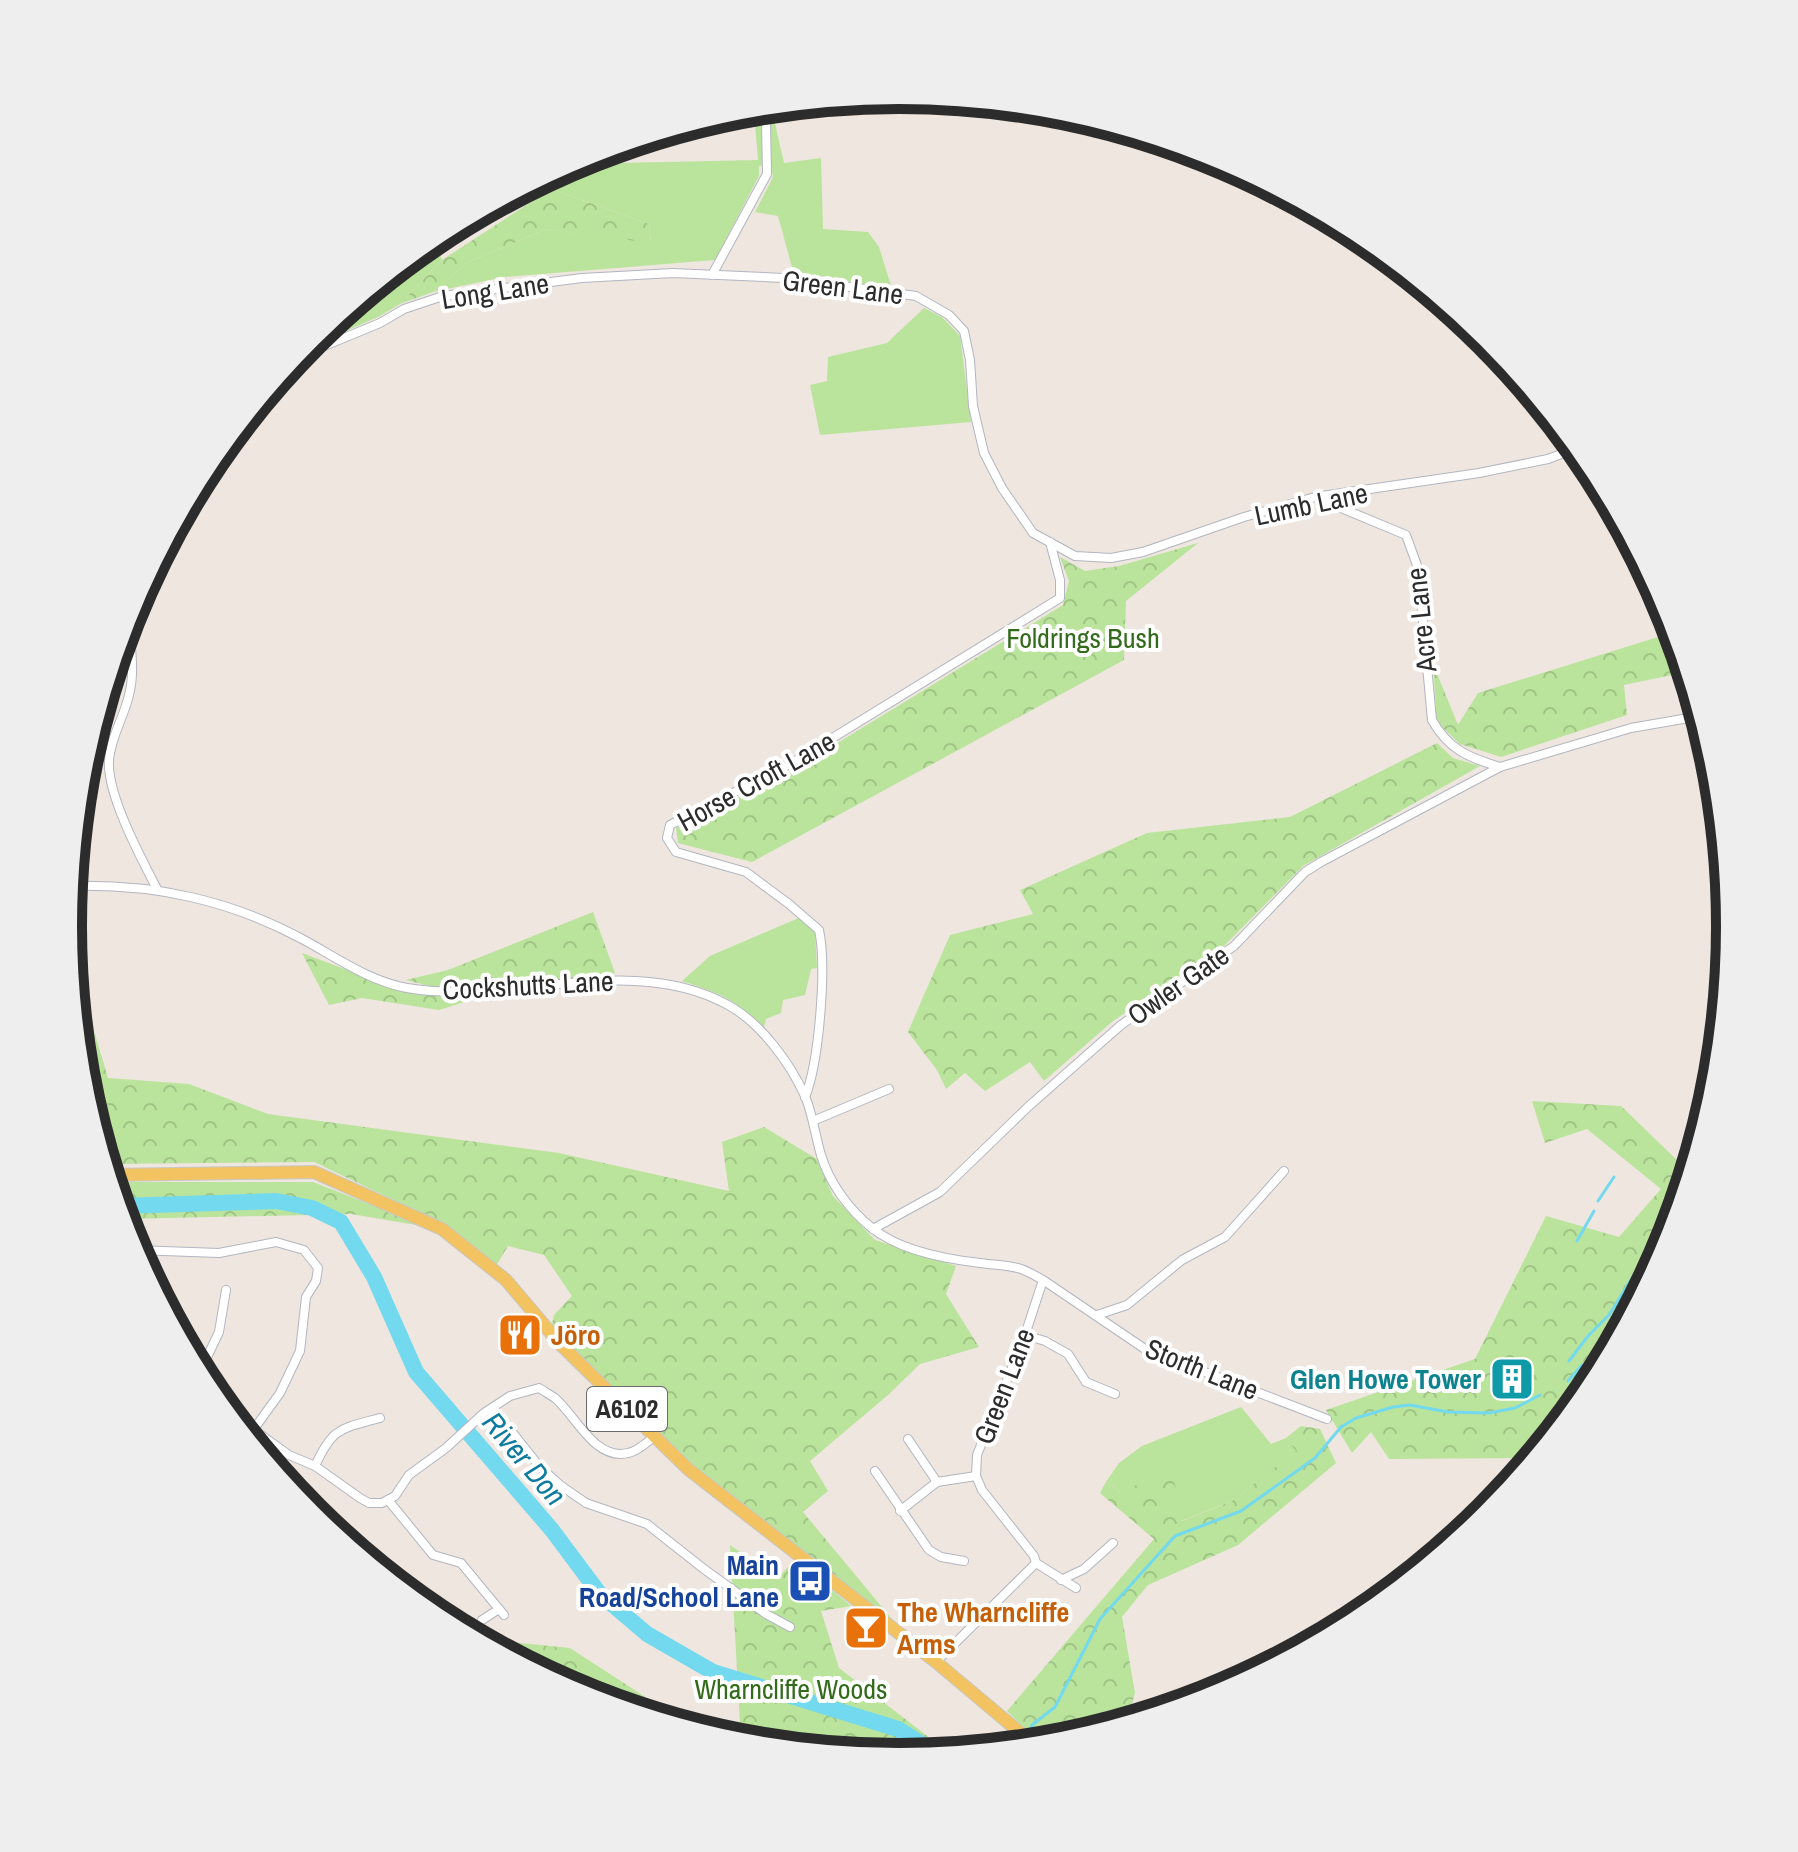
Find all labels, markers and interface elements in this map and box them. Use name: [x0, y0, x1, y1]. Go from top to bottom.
street label: Green Lane: [780, 261, 906, 313]
street label: Long Lane: [438, 264, 552, 318]
street label: Lumb Lane: [1251, 473, 1371, 535]
street label: Acre Lane: [1397, 566, 1445, 675]
park label: Foldrings Bush: [1006, 619, 1160, 657]
street label: Horse Croft Lane: [670, 722, 842, 840]
street label: Owler Gate: [1120, 936, 1236, 1034]
street label: Cockshutts Lane: [442, 962, 614, 1008]
restaurant icon: Jöro: [496, 1311, 544, 1359]
place label: Jöro: [551, 1316, 601, 1354]
street label: Green Lane: [965, 1323, 1043, 1449]
street label: Storth Lane: [1140, 1329, 1264, 1409]
building icon: Glen Howe Tower: [1488, 1355, 1536, 1403]
place label: Glen Howe Tower: [1290, 1360, 1481, 1398]
road number: A6102: [587, 1387, 667, 1431]
water label: River Don: [474, 1403, 576, 1514]
place label: Main Road/School Lane: [579, 1546, 779, 1616]
bus stop icon: Main Road/School Lane: [786, 1557, 834, 1605]
place label: The Wharncliffe Arms: [897, 1593, 1069, 1663]
bar icon: The Wharncliffe Arms: [842, 1604, 890, 1652]
park label: Wharncliffe Woods: [694, 1670, 888, 1708]

